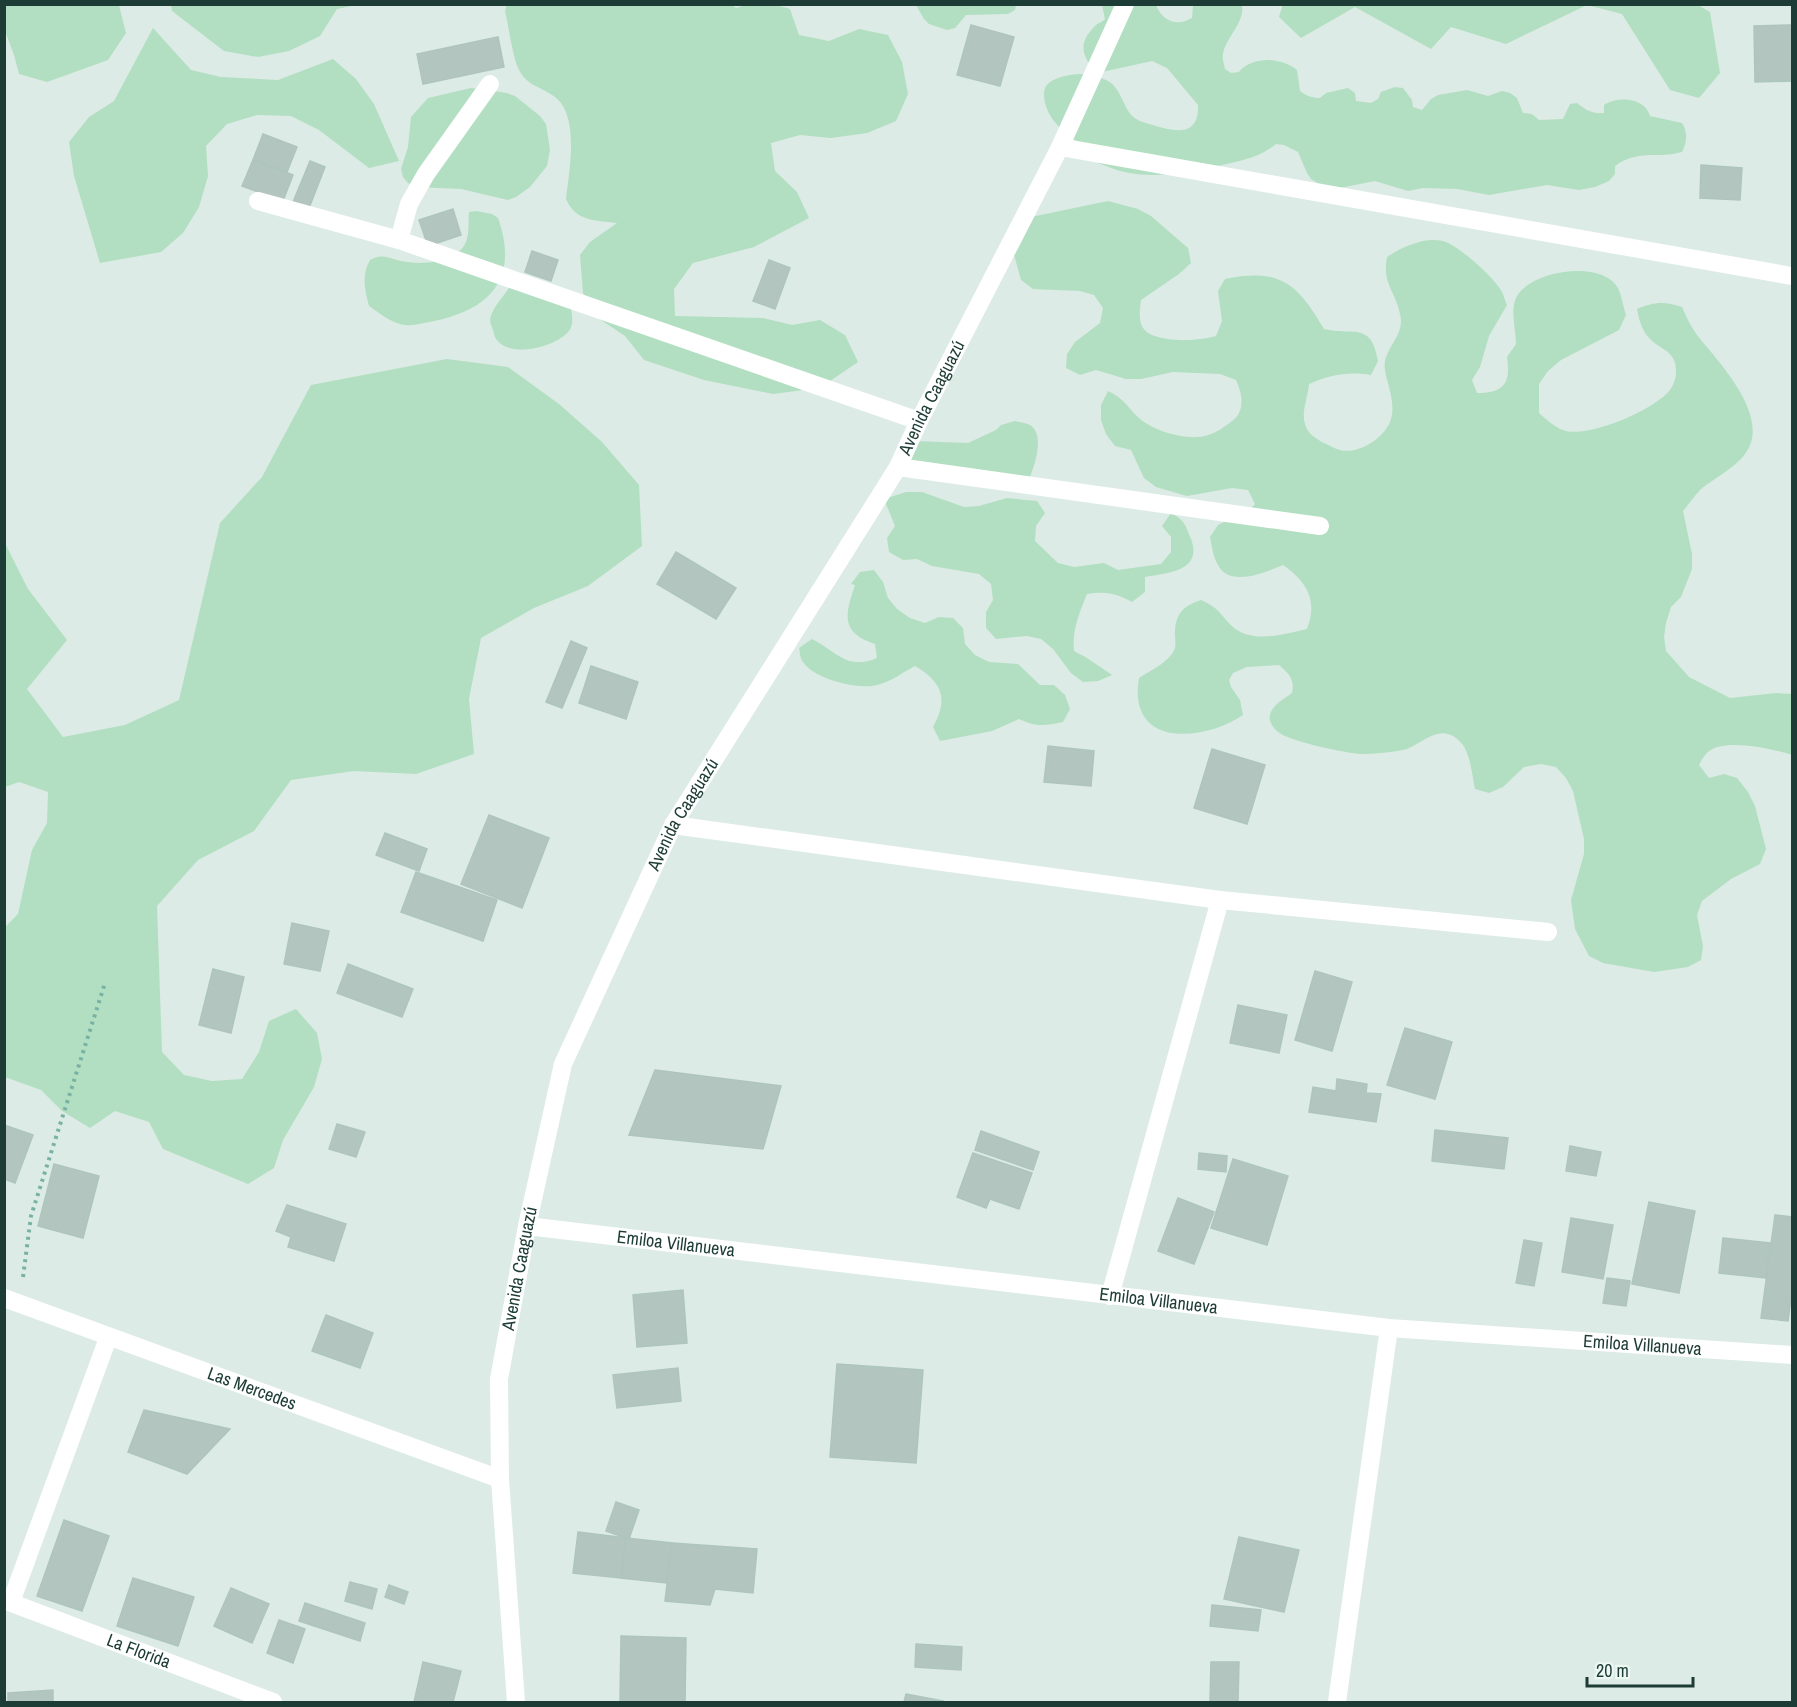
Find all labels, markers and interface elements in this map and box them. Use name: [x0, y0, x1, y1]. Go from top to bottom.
street label: Avenida Caaguazú: [892, 336, 970, 460]
street label: Avenida Caaguazú: [640, 753, 724, 875]
street label: Avenida Caaguazú: [495, 1204, 543, 1333]
street label: Emiloa Villanueva: [616, 1224, 737, 1263]
street label: Emiloa Villanueva: [1098, 1281, 1219, 1320]
street label: Emiloa Villanueva: [1582, 1328, 1703, 1361]
street label: Las Mercedes: [204, 1360, 300, 1416]
street label: La Florida: [103, 1627, 174, 1674]
scale bar: [1587, 1650, 1694, 1688]
text: 20 m: [1596, 1658, 1629, 1683]

